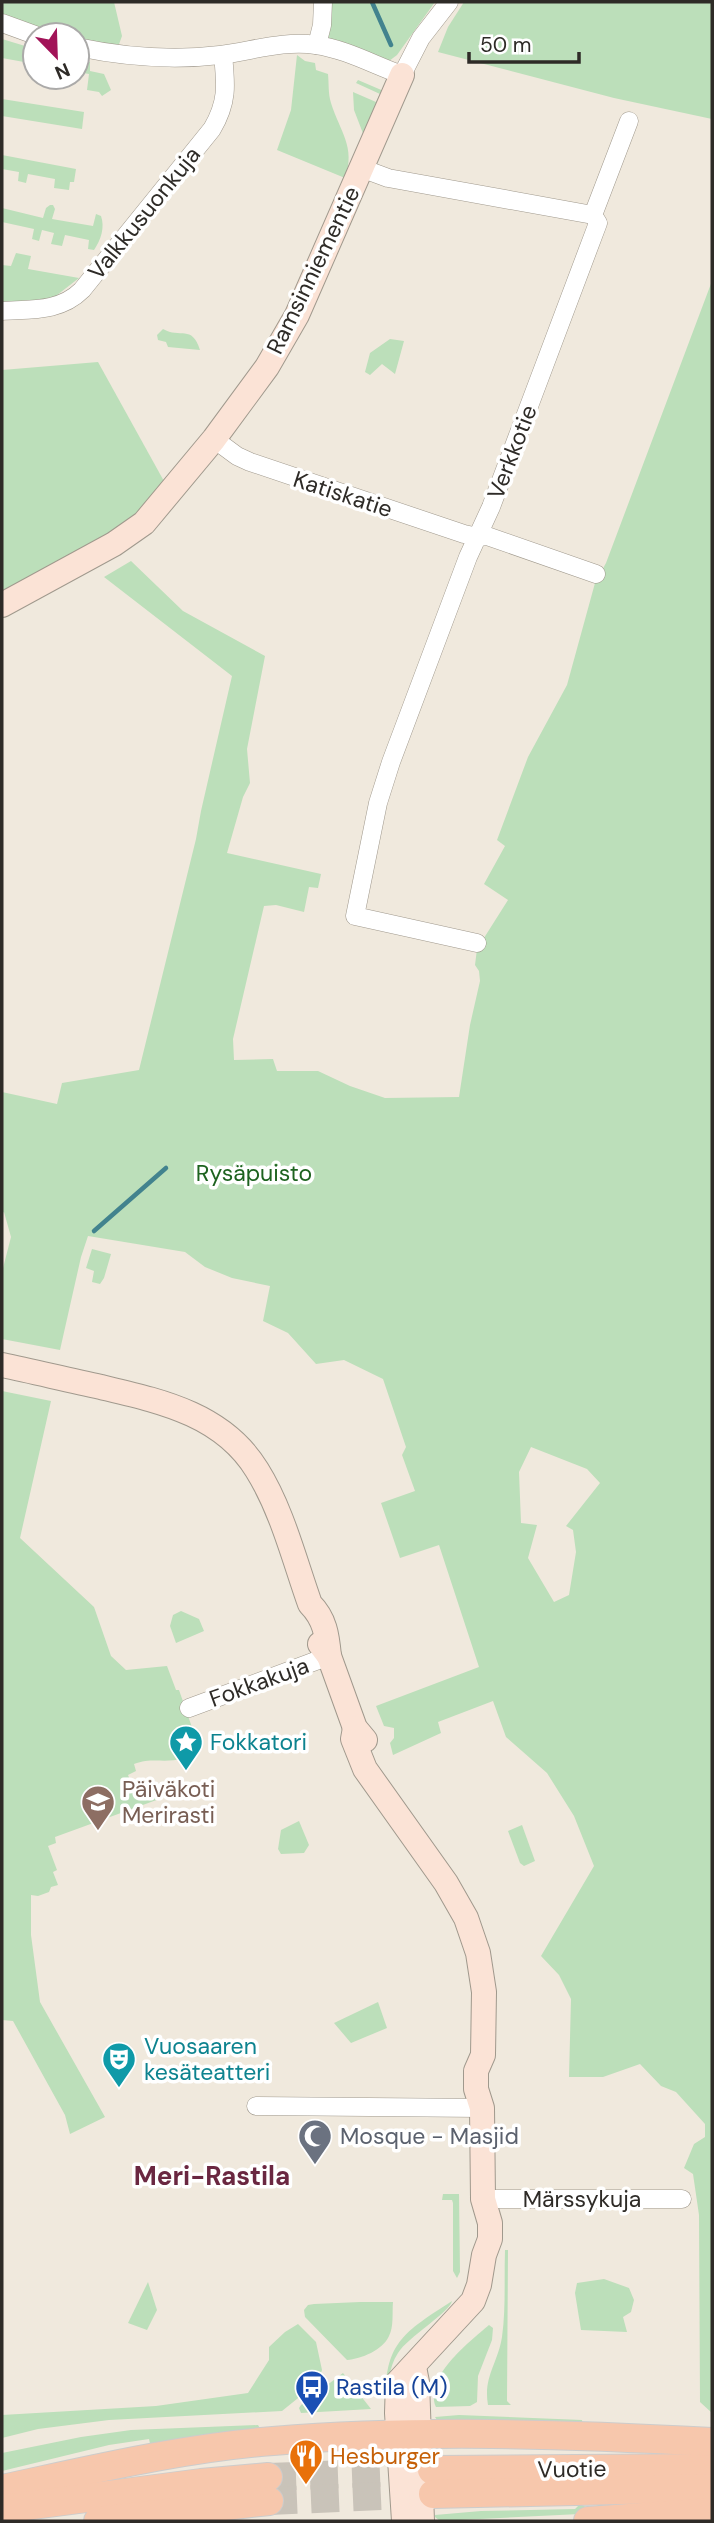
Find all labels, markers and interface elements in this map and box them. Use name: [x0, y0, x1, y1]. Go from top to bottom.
north arrow: [21, 21, 91, 91]
scale bar: [469, 21, 579, 65]
text: 50 m: [480, 31, 531, 59]
text: N: [51, 57, 74, 85]
street label: Valkkusuonkuja: [81, 140, 207, 286]
street label: Ramsinniementie: [259, 181, 367, 359]
street label: Verkkotie: [480, 401, 544, 503]
street label: Katiskatie: [290, 464, 396, 524]
park label: Rysäpuisto: [196, 1158, 312, 1188]
street label: Fokkakuja: [205, 1650, 313, 1714]
place icon: Fokkatori: [167, 1723, 205, 1772]
place label: Fokkatori: [210, 1727, 307, 1757]
place label: Päiväkoti Merirasti: [122, 1774, 215, 1830]
school or university icon: Päiväkoti Merirasti: [79, 1783, 117, 1832]
place label: Vuosaaren kesäteatteri: [144, 2031, 270, 2087]
theatre icon: Vuosaaren kesäteatteri: [100, 2040, 138, 2089]
mosque icon: Mosque - Masjid: [296, 2117, 334, 2166]
place label: Mosque - Masjid: [340, 2121, 519, 2151]
district label: Meri-Rastila: [134, 2159, 290, 2193]
street label: Märssykuja: [523, 2184, 641, 2214]
bus stop icon: Rastila (M): [293, 2368, 331, 2417]
place label: Rastila (M): [336, 2372, 448, 2402]
restaurant icon: Hesburger: [287, 2437, 325, 2486]
place label: Hesburger: [330, 2441, 440, 2471]
street label: Vuotie: [537, 2453, 607, 2485]

